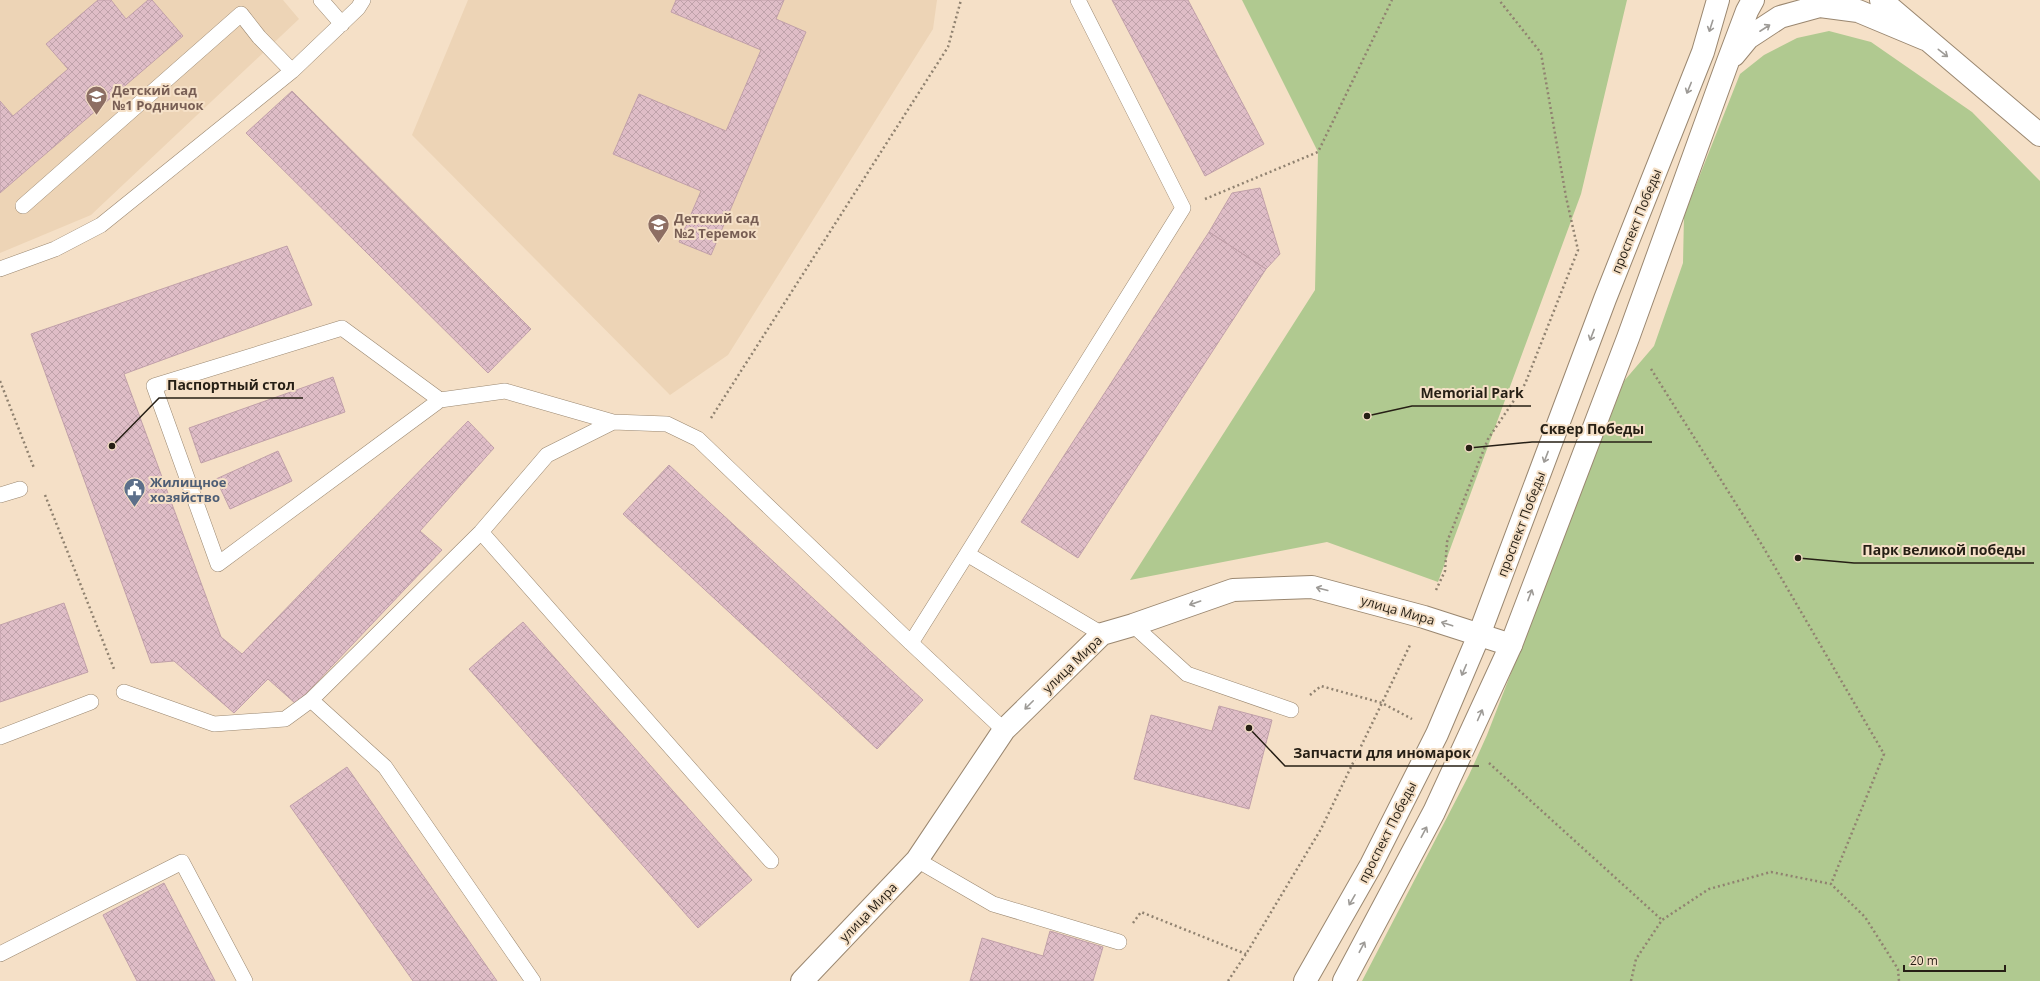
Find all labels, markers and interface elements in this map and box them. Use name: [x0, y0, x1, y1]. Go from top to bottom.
one-way arrow: [1707, 20, 1715, 32]
one-way arrow: [1759, 23, 1771, 31]
one-way arrow: [1937, 48, 1948, 57]
place label: Детский сад №1 Родничок: [112, 81, 205, 114]
one-way arrow: [1684, 82, 1692, 94]
school or university icon: Детский сад №1 Родничок: [84, 84, 110, 117]
street label: проспект Победы: [1607, 166, 1665, 276]
place label: Детский сад №2 Теремок: [674, 209, 759, 242]
school or university icon: Детский сад №2 Теремок: [646, 212, 672, 245]
one-way arrow: [1587, 329, 1595, 341]
callout: Паспортный стол: [159, 372, 303, 398]
text: Паспортный стол: [167, 375, 295, 394]
callout: Memorial Park: [1412, 380, 1531, 406]
text: Memorial Park: [1420, 383, 1524, 402]
callout: Сквер Победы: [1532, 416, 1652, 442]
text: Сквер Победы: [1540, 419, 1644, 438]
one-way arrow: [1541, 451, 1549, 463]
street label: проспект Победы: [1493, 469, 1549, 579]
place label: Жилищное хозяйство: [150, 473, 227, 506]
public building icon: Жилищное хозяйство: [122, 476, 148, 509]
callout: Парк великой победы: [1854, 537, 2034, 563]
text: Парк великой победы: [1862, 540, 2026, 559]
one-way arrow: [1316, 585, 1329, 592]
one-way arrow: [1526, 589, 1534, 601]
street label: улица Мира: [1359, 591, 1437, 629]
one-way arrow: [1188, 600, 1201, 607]
one-way arrow: [1441, 620, 1454, 627]
street label: улица Мира: [1038, 631, 1106, 697]
one-way arrow: [1460, 663, 1467, 675]
one-way arrow: [1024, 700, 1034, 710]
one-way arrow: [1477, 709, 1484, 721]
callout: Запчасти для иномарок: [1285, 740, 1479, 766]
text: Запчасти для иномарок: [1293, 743, 1471, 762]
street label: проспект Победы: [1354, 778, 1420, 886]
one-way arrow: [1420, 826, 1428, 838]
street label: улица Мира: [835, 878, 901, 946]
one-way arrow: [1347, 894, 1355, 906]
one-way arrow: [1359, 941, 1367, 953]
scale bar: [1904, 947, 2005, 973]
text: 20 m: [1910, 952, 1938, 969]

